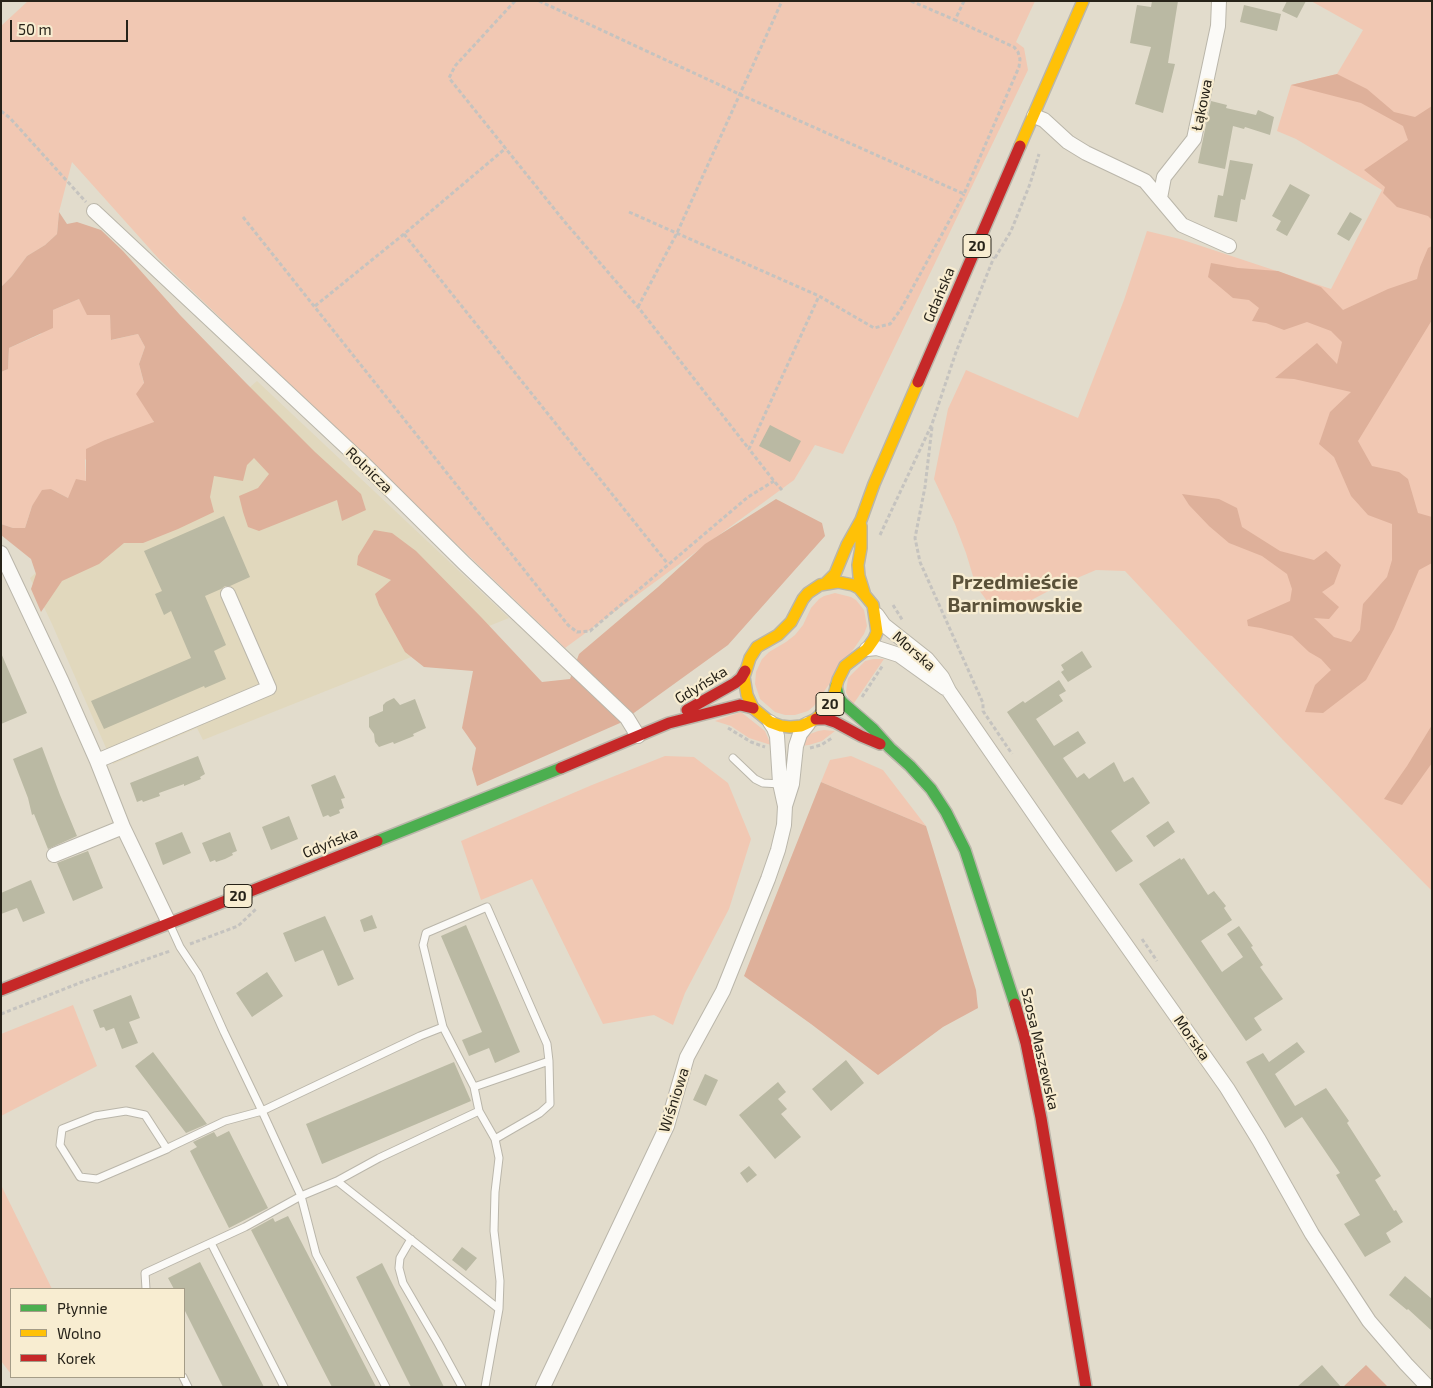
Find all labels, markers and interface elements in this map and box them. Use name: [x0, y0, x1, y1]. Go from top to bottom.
scale bar: [12, 10, 130, 42]
text: 50 m: [18, 20, 52, 38]
street label: Łąkowa: [1188, 77, 1216, 133]
road number: 20: [963, 235, 991, 258]
street label: Gdańska: [919, 265, 959, 325]
street label: Rolnicza: [342, 443, 396, 497]
district label: Przedmieście Barnimowskie: [947, 570, 1083, 617]
street label: Morska: [889, 627, 939, 675]
street label: Gdyńska: [671, 662, 731, 708]
road number: 20: [816, 692, 844, 716]
street label: Gdyńska: [300, 824, 360, 862]
road number: 20: [224, 884, 252, 908]
street label: Szosa Maszewska: [1017, 986, 1063, 1112]
street label: Morska: [1170, 1012, 1214, 1064]
street label: Wiśniowa: [655, 1065, 693, 1135]
legend: [10, 1288, 185, 1378]
text: Płynnie: [57, 1299, 108, 1317]
text: Wolno: [57, 1324, 101, 1342]
text: Korek: [57, 1349, 96, 1367]

